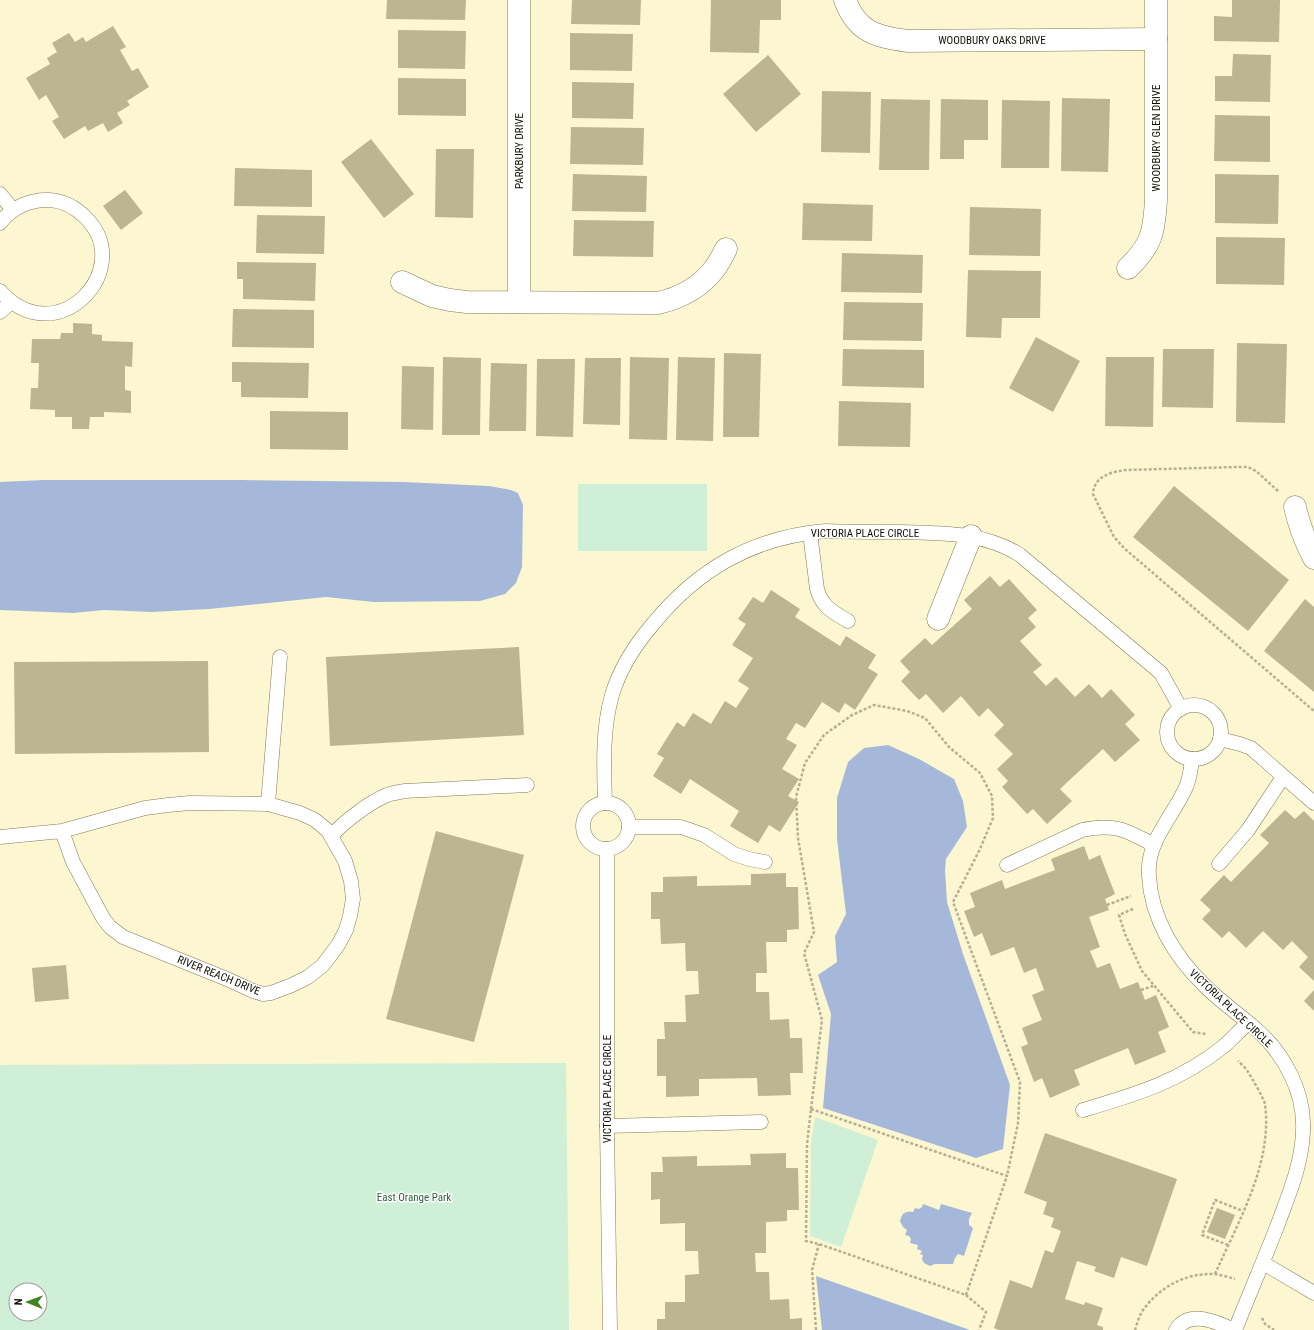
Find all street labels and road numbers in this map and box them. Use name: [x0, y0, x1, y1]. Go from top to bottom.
street label: WOODBURY OAKS DRIVE: [938, 34, 1046, 47]
street label: WOODBURY GLEN DRIVE: [1150, 84, 1163, 191]
street label: PARKBURY DRIVE: [513, 112, 526, 189]
street label: VICTORIA PLACE CIRCLE: [811, 527, 920, 540]
street label: RIVER REACH DRIVE: [175, 953, 263, 998]
street label: VICTORIA PLACE CIRCLE: [1187, 967, 1275, 1050]
street label: VICTORIA PLACE CIRCLE: [601, 1034, 614, 1143]

